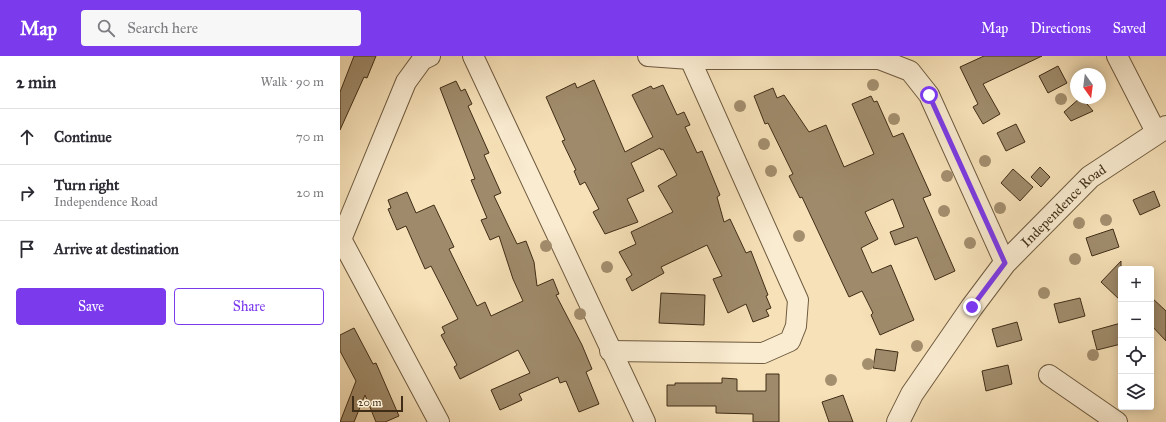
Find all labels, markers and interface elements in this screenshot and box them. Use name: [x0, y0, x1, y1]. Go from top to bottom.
search box: [81, 10, 361, 46]
text: Map: [20, 17, 57, 40]
icon: search: [95, 17, 117, 39]
text: Search here: [127, 19, 198, 37]
text: Map: [981, 20, 1008, 37]
text: Directions: [1030, 20, 1091, 37]
text: Saved: [1113, 20, 1146, 37]
north arrow: [1070, 68, 1106, 104]
text: 2 min: [16, 72, 56, 93]
text: Walk · 90 m: [261, 74, 324, 90]
route start: [920, 86, 938, 104]
icon: ahead: [16, 126, 38, 148]
text: Continue: [54, 128, 112, 146]
text: 70 m: [296, 129, 324, 145]
street label: Independence Road: [1018, 161, 1109, 251]
text: Turn right: [54, 176, 119, 194]
icon: right: [16, 182, 38, 204]
text: 20 m: [296, 185, 324, 201]
text: Independence Road: [54, 194, 158, 210]
icon: arrive: [16, 238, 38, 260]
text: Arrive at destination: [54, 240, 179, 258]
map controls: [1118, 266, 1154, 410]
button: +: [1118, 266, 1154, 302]
button: Save: [16, 288, 166, 325]
button: Share: [174, 288, 324, 325]
route end: [963, 298, 981, 316]
button: −: [1118, 302, 1154, 338]
button: locate: [1118, 338, 1154, 374]
button: layers: [1118, 374, 1154, 410]
scale bar: [352, 394, 403, 413]
text: 20 m: [358, 396, 381, 409]

